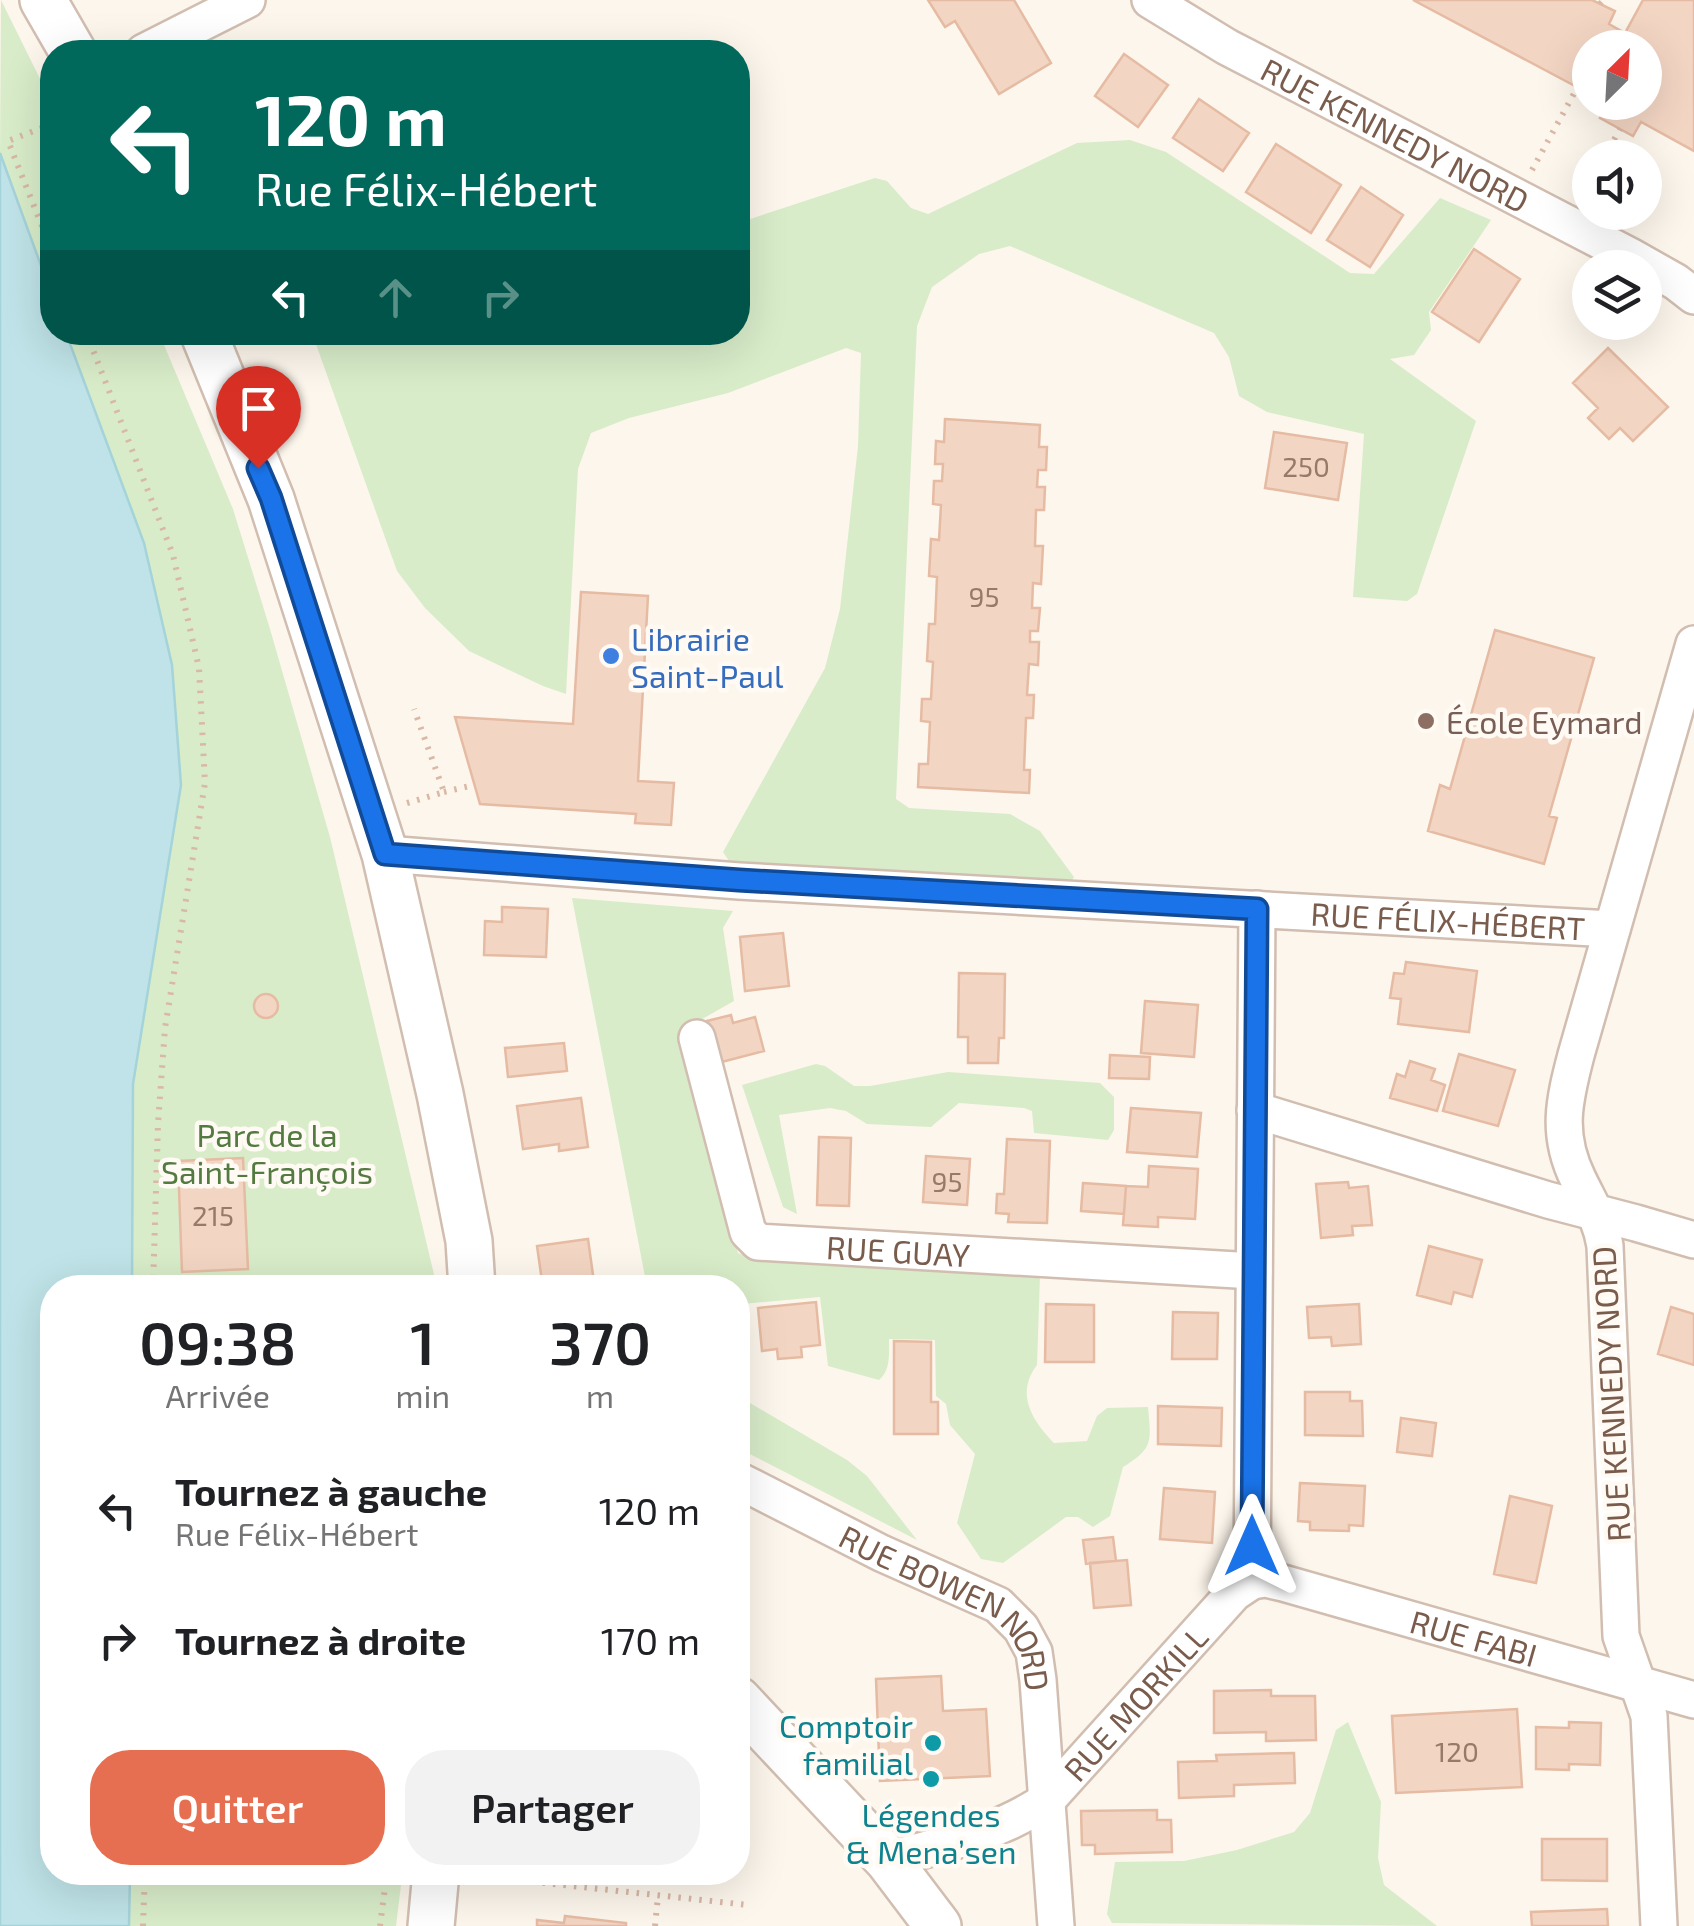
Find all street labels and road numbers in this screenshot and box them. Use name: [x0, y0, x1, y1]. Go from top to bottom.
street label: RUE KENNEDY NORD: [1255, 49, 1536, 219]
street label: RUE FÉLIX-HÉBERT: [1310, 893, 1586, 946]
street label: RUE GUAY: [825, 1227, 971, 1273]
street label: RUE KENNEDY NORD: [1583, 1245, 1637, 1543]
street label: RUE BOWEN NORD: [833, 1516, 1058, 1693]
street label: RUE FABI: [1406, 1601, 1541, 1673]
street label: RUE MORKILL: [1055, 1617, 1215, 1788]

